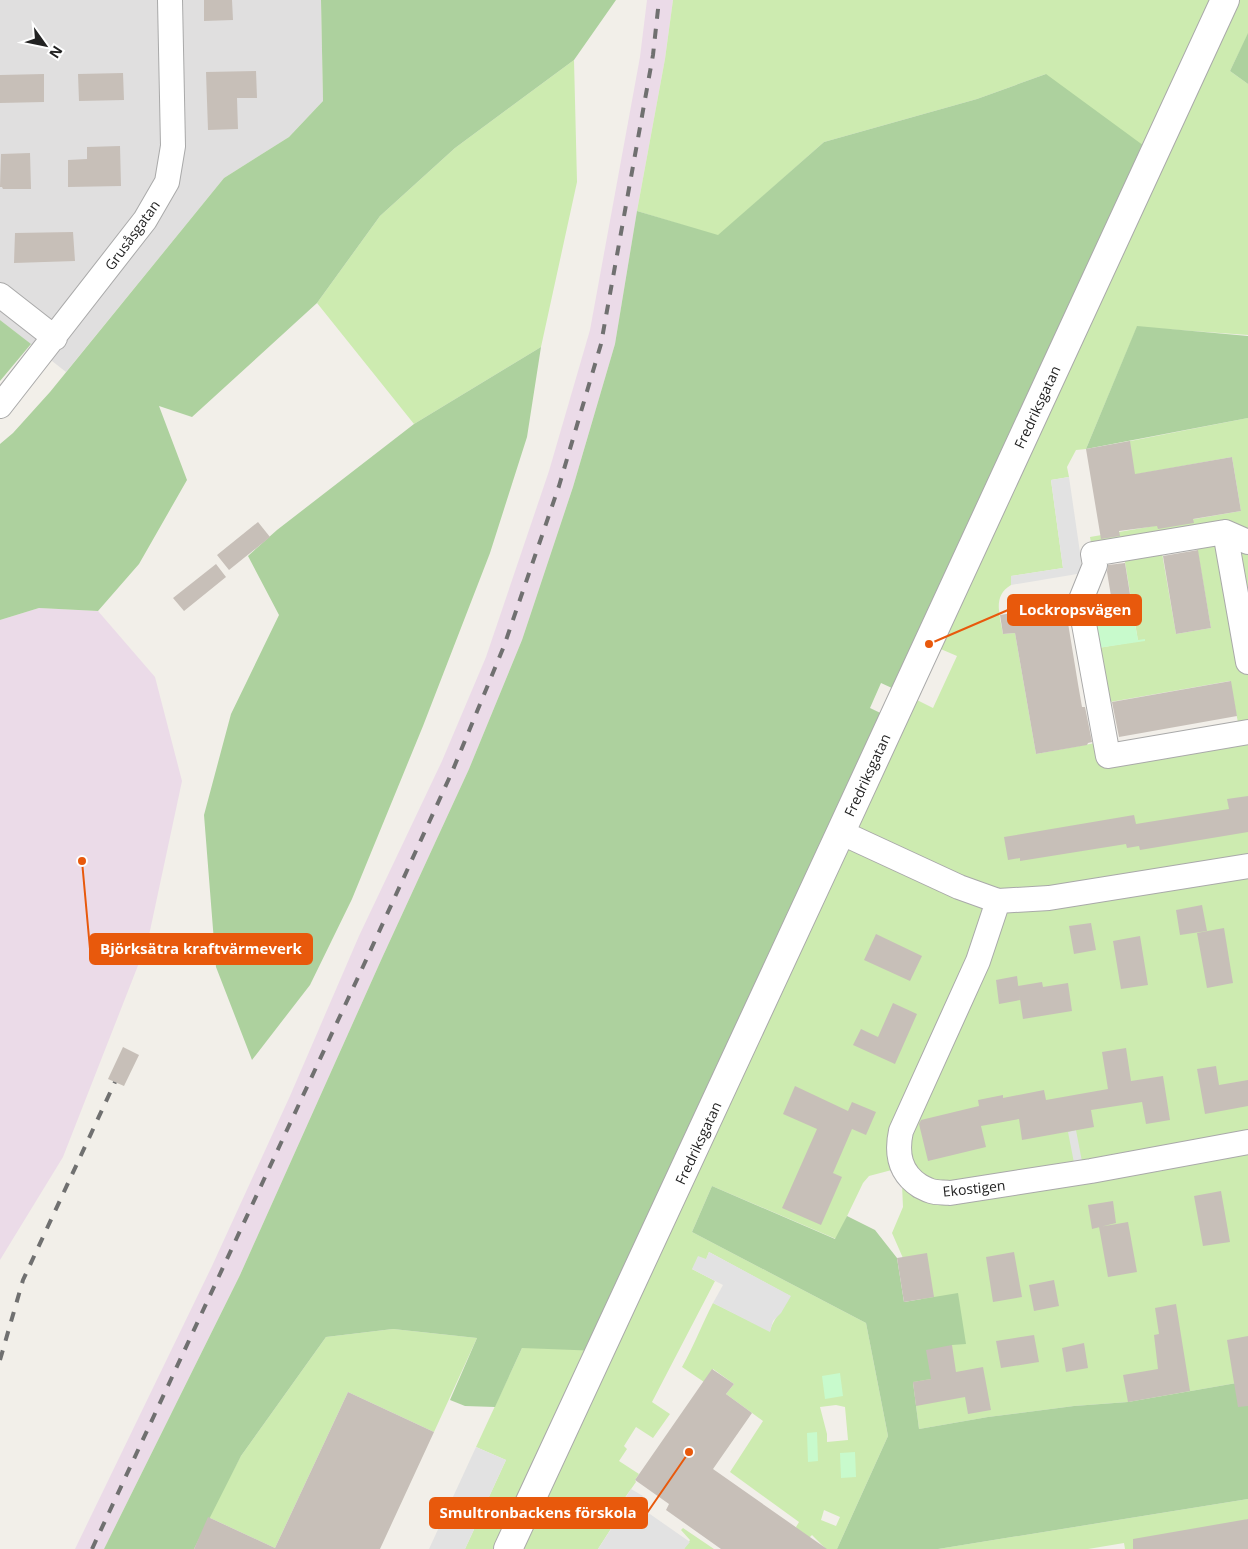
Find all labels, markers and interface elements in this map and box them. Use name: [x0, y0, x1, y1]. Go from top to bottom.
north arrow: [20, 20, 70, 70]
text: N: [45, 42, 67, 62]
street label: Grusåsgatan: [100, 196, 164, 274]
street label: Fredriksgatan: [1009, 362, 1065, 452]
callout: Lockropsvägen: [1008, 595, 1141, 625]
text: Lockropsvägen: [1019, 599, 1131, 619]
street label: Fredriksgatan: [839, 730, 895, 820]
callout: Björksätra kraftvärmeverk: [90, 934, 312, 964]
text: Björksätra kraftvärmeverk: [100, 938, 303, 958]
street label: Fredriksgatan: [670, 1098, 726, 1188]
street label: Ekostigen: [942, 1175, 1006, 1201]
callout: Smultronbackens förskola: [430, 1498, 647, 1528]
text: Smultronbackens förskola: [439, 1502, 637, 1522]

